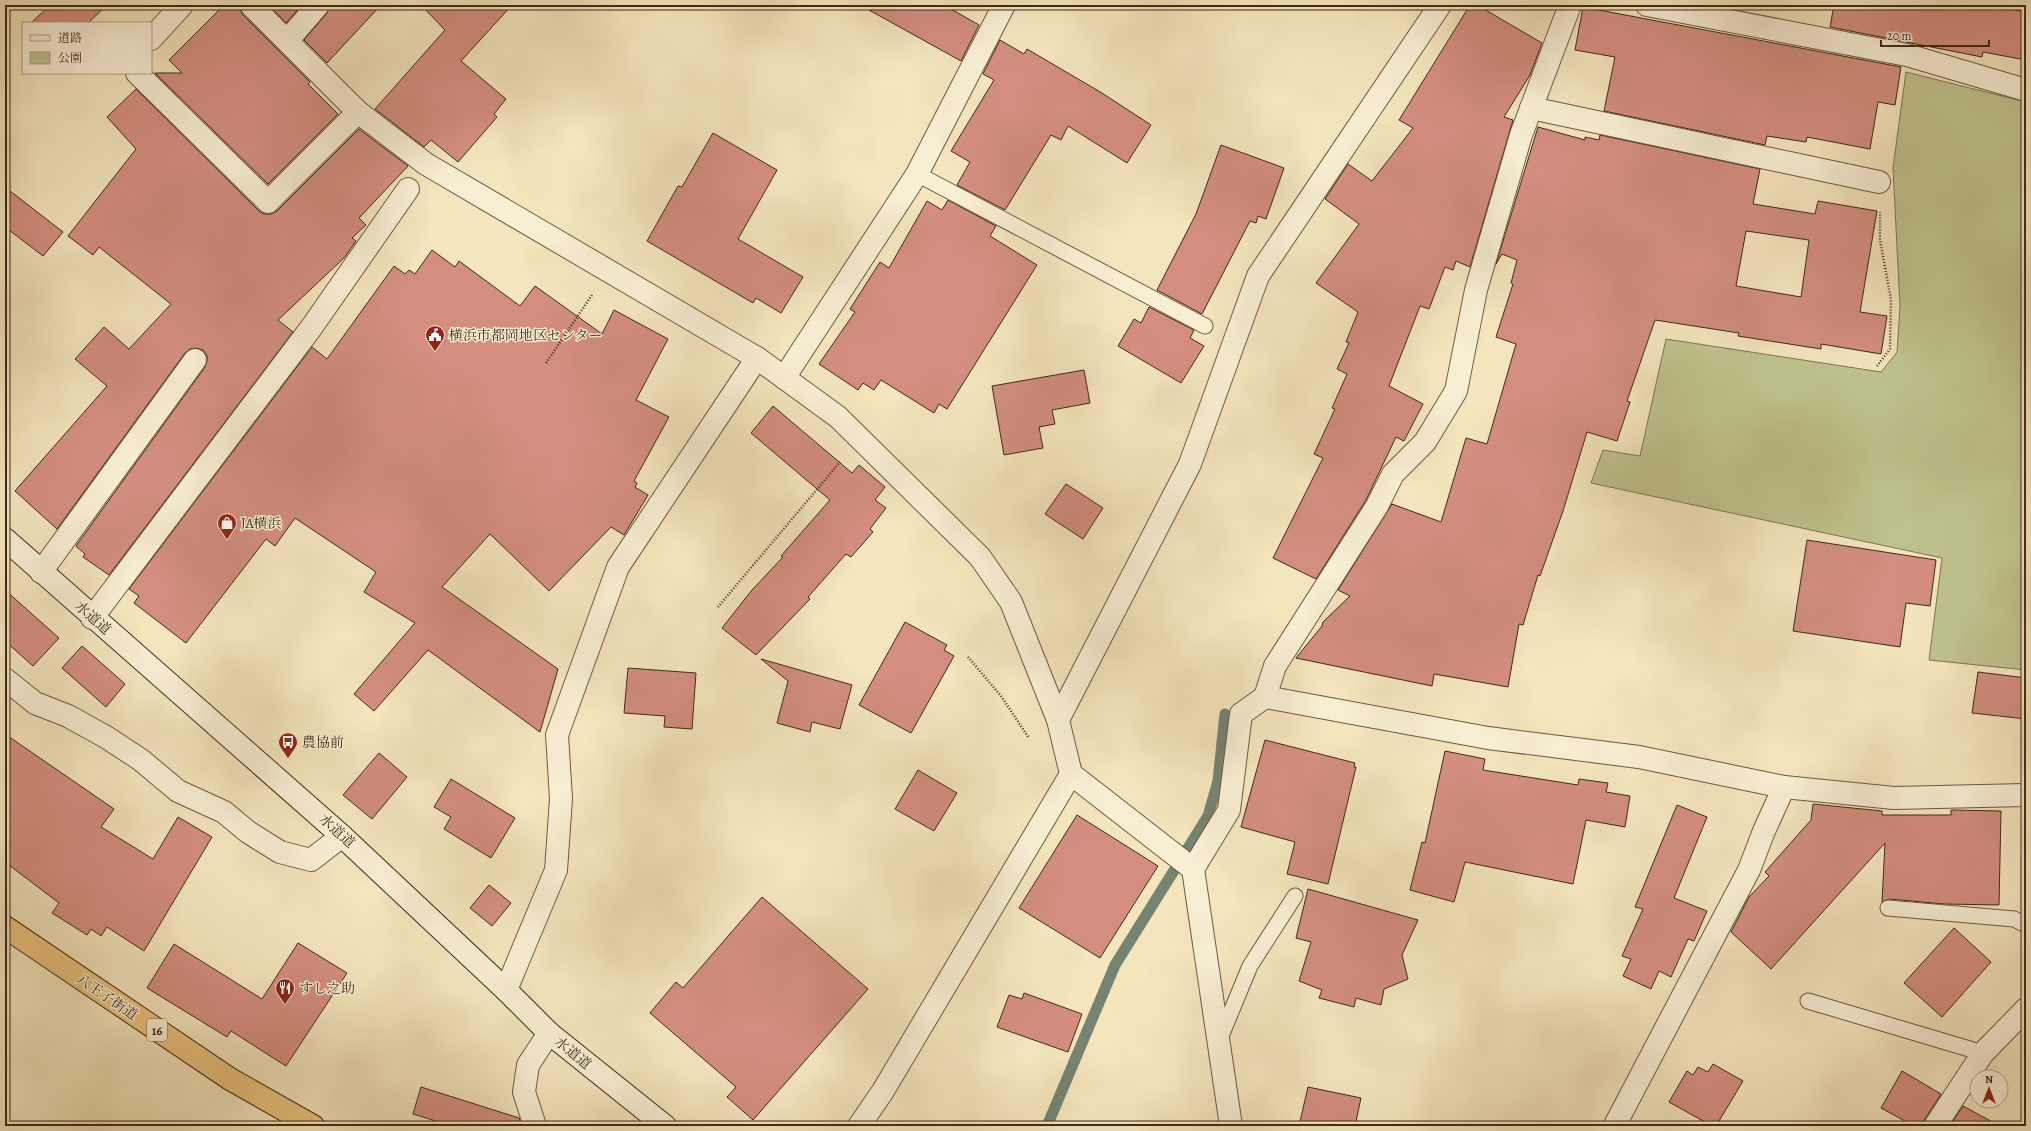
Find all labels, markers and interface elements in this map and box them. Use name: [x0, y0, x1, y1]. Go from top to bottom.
legend: [22, 22, 152, 74]
scale bar: [1881, 22, 1989, 48]
text: 20 m: [1887, 28, 1911, 44]
text: 道路: [58, 30, 82, 46]
text: 公園: [58, 50, 82, 66]
public building icon: 横浜市都岡地区センター: [424, 324, 446, 352]
place label: 横浜市都岡地区センター: [449, 326, 602, 345]
shop icon: JA横浜: [216, 512, 238, 540]
place label: JA横浜: [241, 514, 282, 533]
street label: 水道道: [71, 597, 115, 639]
bus stop icon: 農協前: [277, 731, 299, 759]
place label: 農協前: [302, 733, 344, 752]
street label: 水道道: [315, 810, 359, 852]
street label: 八王子街道: [73, 970, 141, 1024]
restaurant icon: すし之助: [274, 977, 296, 1005]
place label: すし之助: [299, 979, 355, 998]
road number: 16: [147, 1019, 167, 1041]
street label: 水道道: [551, 1032, 595, 1074]
north arrow: [1969, 1069, 2009, 1109]
text: N: [1985, 1072, 1993, 1087]

